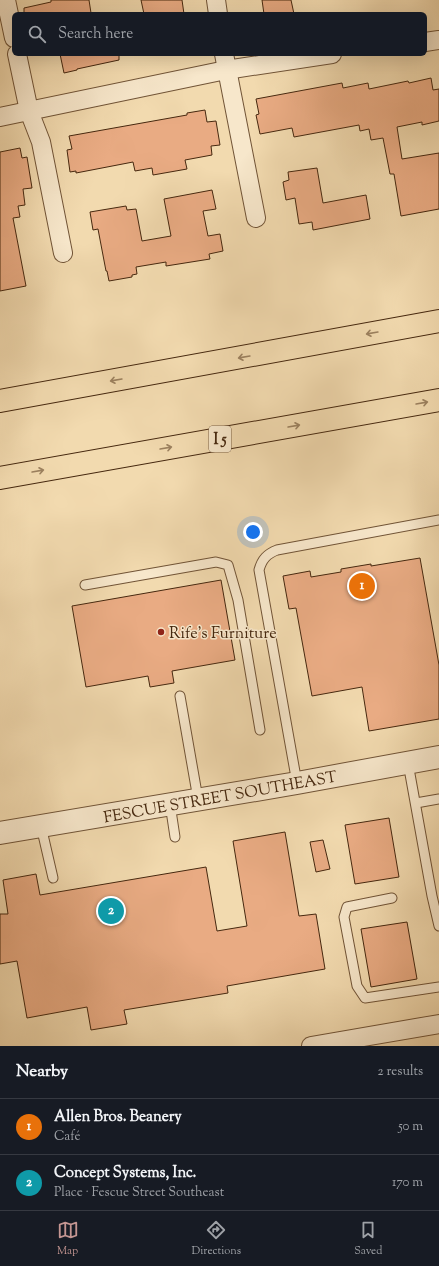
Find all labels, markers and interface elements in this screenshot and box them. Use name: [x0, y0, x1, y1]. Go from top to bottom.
search box: [12, 12, 427, 56]
icon: search: [26, 23, 48, 45]
text: Search here: [58, 24, 133, 45]
one-way arrow: [366, 329, 379, 337]
one-way arrow: [238, 353, 251, 361]
one-way arrow: [110, 376, 123, 384]
one-way arrow: [415, 399, 428, 407]
one-way arrow: [287, 421, 300, 429]
road number: I 5: [209, 426, 231, 452]
one-way arrow: [159, 444, 172, 452]
one-way arrow: [32, 467, 45, 475]
your location: [243, 522, 263, 542]
pin: 1: [349, 571, 375, 601]
place label: Rife’s Furniture: [169, 623, 277, 646]
marker: Rife’s Furniture: [156, 627, 166, 637]
street label: FESCUE STREET SOUTHEAST: [102, 767, 339, 830]
pin: 2: [98, 896, 124, 926]
text: Nearby: [16, 1060, 68, 1084]
text: 2 results: [378, 1063, 423, 1081]
text: Allen Bros. Beanery: [54, 1107, 182, 1128]
text: 1: [27, 1118, 31, 1136]
text: 50 m: [398, 1118, 423, 1136]
text: Café: [54, 1128, 81, 1146]
text: Concept Systems, Inc.: [54, 1163, 196, 1184]
text: 2: [26, 1174, 32, 1192]
text: 170 m: [392, 1174, 423, 1192]
text: Place · Fescue Street Southeast: [54, 1184, 224, 1202]
tab: Map: [57, 1219, 79, 1259]
tab: Directions: [192, 1219, 241, 1259]
tab: Saved: [354, 1219, 382, 1259]

